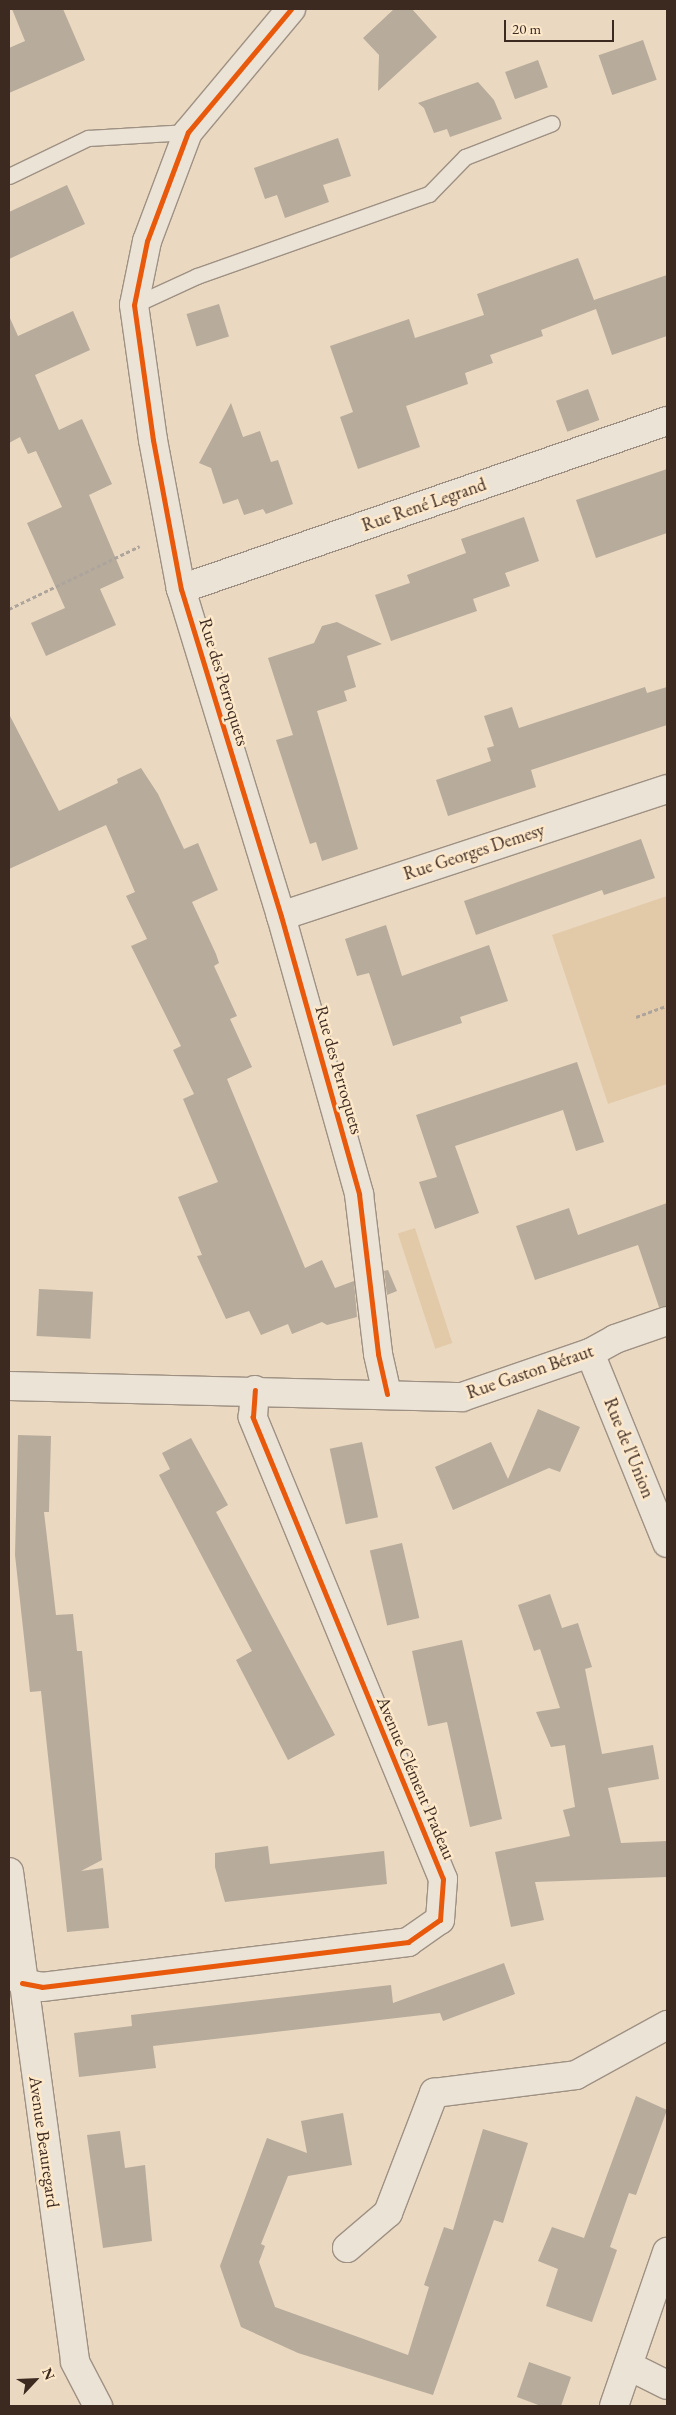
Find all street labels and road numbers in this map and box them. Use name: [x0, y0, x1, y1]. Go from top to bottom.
street label: Rue René Legrand: [359, 474, 489, 536]
street label: Rue des Perroquets: [194, 615, 254, 749]
street label: Rue Georges Demesy: [401, 819, 547, 885]
street label: Rue des Perroquets: [310, 1003, 368, 1137]
street label: Rue Gaston Béraut: [464, 1340, 596, 1404]
street label: Rue de l'Union: [599, 1395, 659, 1501]
street label: Avenue Clément Pradeau: [372, 1693, 460, 1863]
street label: Avenue Beauregard: [24, 2075, 64, 2209]

